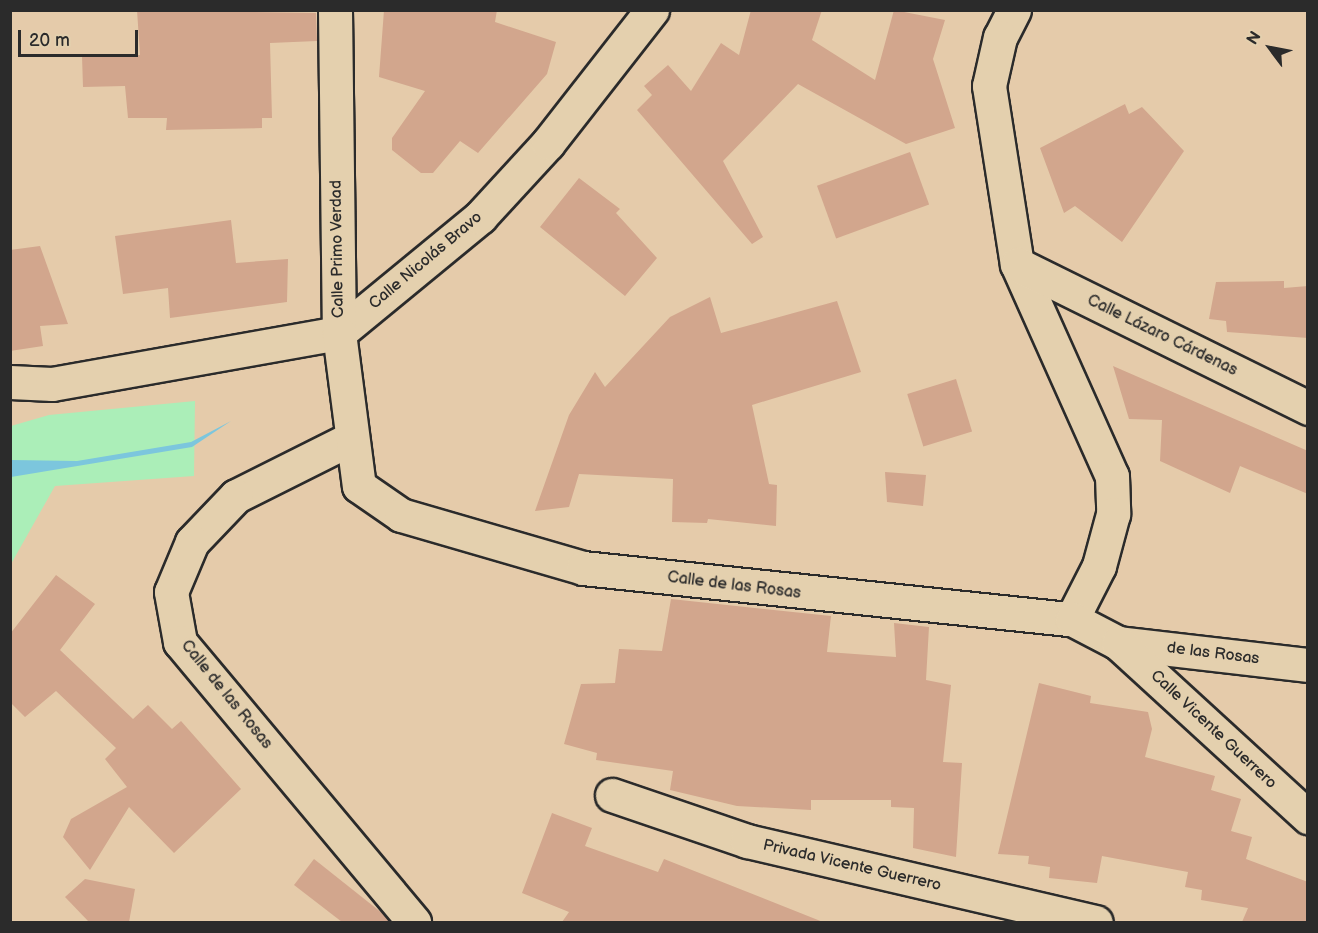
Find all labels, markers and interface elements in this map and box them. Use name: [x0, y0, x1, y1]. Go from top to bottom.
scale bar: [21, 18, 141, 56]
north arrow: [1240, 18, 1300, 78]
text: N: [1243, 28, 1266, 48]
text: 20 m: [29, 30, 70, 51]
street label: Calle Primo Verdad: [327, 180, 349, 318]
street label: Calle Nicolás Bravo: [366, 208, 486, 314]
street label: Calle Lázaro Cárdenas: [1084, 291, 1240, 381]
street label: Calle de las Rosas: [666, 568, 802, 604]
street label: Calle de las Rosas: [176, 637, 276, 753]
street label: de las Rosas: [1166, 639, 1260, 669]
street label: Calle Vicente Guerrero: [1146, 666, 1280, 794]
street label: Privada Vicente Guerrero: [761, 836, 943, 896]

